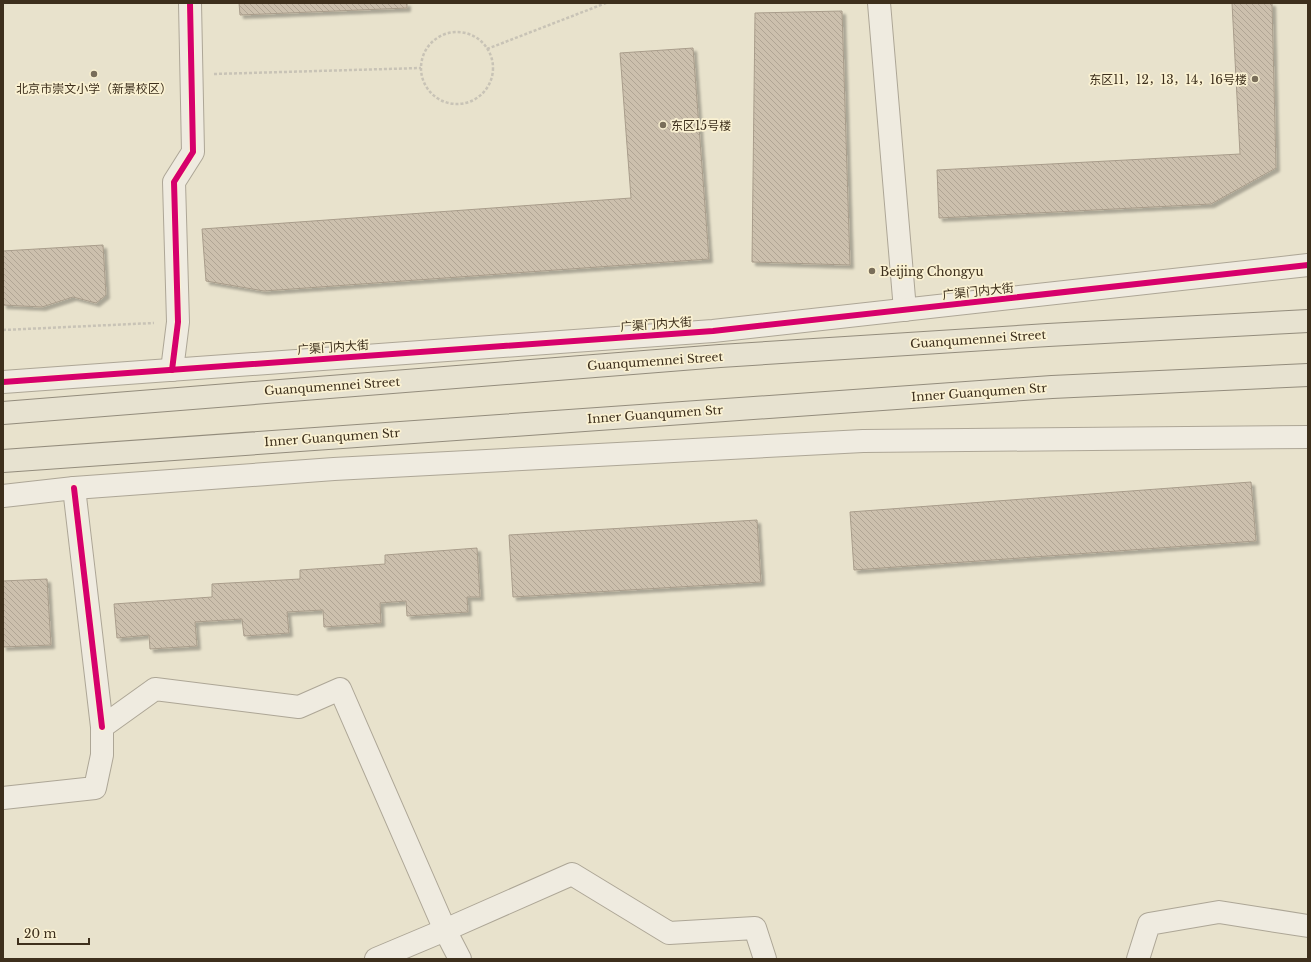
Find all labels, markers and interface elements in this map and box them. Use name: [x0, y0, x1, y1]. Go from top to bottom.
marker: 北京市崇文小学（新景校区）: [89, 69, 99, 79]
place label: 东区11，12，13，14，16号楼: [1089, 72, 1247, 87]
marker: 东区11，12，13，14，16号楼: [1250, 74, 1260, 84]
place label: 北京市崇文小学（新景校区）: [16, 81, 172, 96]
place label: 东区15号楼: [671, 118, 731, 133]
marker: 东区15号楼: [658, 120, 668, 130]
place label: Beijing Chongyu: [880, 264, 984, 279]
marker: Beijing Chongyu: [867, 266, 877, 276]
street label: 广渠门内大街: [941, 280, 1015, 302]
street label: 广渠门内大街: [620, 314, 692, 334]
street label: Guanqumennei Street: [910, 327, 1047, 351]
street label: 广渠门内大街: [297, 337, 369, 357]
street label: Guanqumennei Street: [587, 349, 724, 373]
street label: Guanqumennei Street: [264, 374, 401, 398]
street label: Inner Guanqumen Str: [911, 380, 1048, 404]
street label: Inner Guanqumen Str: [587, 402, 724, 426]
street label: Inner Guanqumen Str: [264, 425, 401, 449]
scale bar: [18, 920, 89, 946]
text: 20 m: [24, 926, 56, 941]

